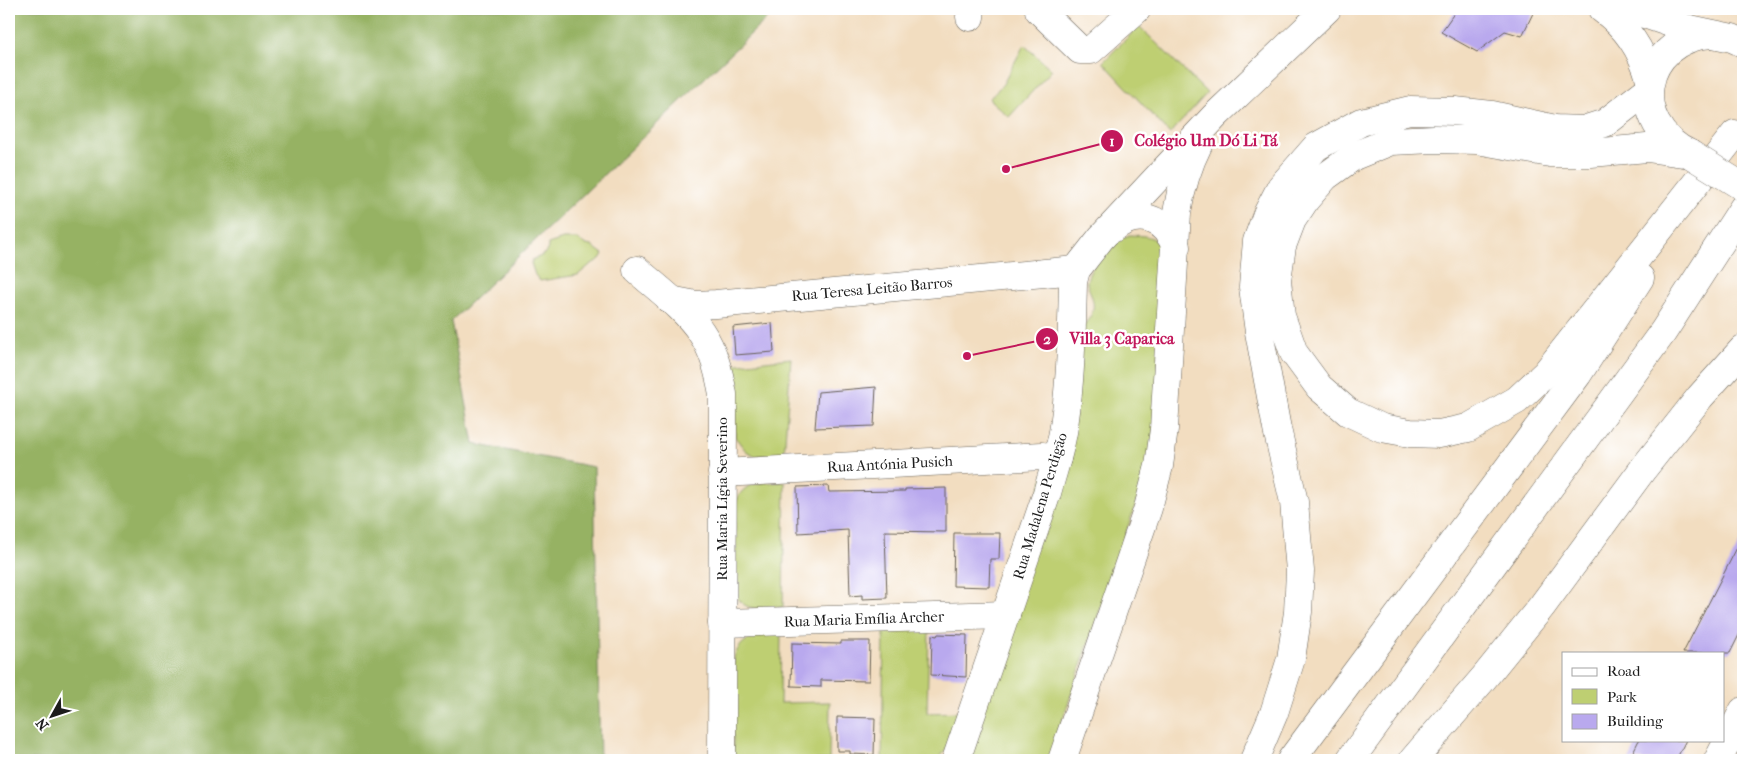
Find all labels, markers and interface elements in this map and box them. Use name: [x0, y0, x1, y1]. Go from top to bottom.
callout: Colégio Um Dó Li Tá: [1100, 125, 1288, 156]
text: Colégio Um Dó Li Tá: [1134, 131, 1278, 151]
text: 1: [1109, 132, 1115, 150]
street label: Rua Teresa Leitão Barros: [791, 273, 954, 305]
callout: Villa 3 Caparica: [1035, 323, 1185, 354]
text: Villa 3 Caparica: [1069, 329, 1175, 349]
text: 2: [1043, 330, 1051, 348]
street label: Rua Maria Lígia Severino: [713, 417, 731, 581]
street label: Rua Madalena Perdigão: [1009, 430, 1071, 582]
street label: Rua Antónia Pusich: [827, 452, 954, 476]
street label: Rua Maria Emília Archer: [784, 607, 945, 631]
legend: [1562, 652, 1724, 742]
text: Road: [1607, 662, 1641, 680]
text: Park: [1607, 688, 1637, 706]
north arrow: [28, 692, 78, 742]
text: Building: [1607, 712, 1664, 730]
text: N: [32, 714, 52, 734]

